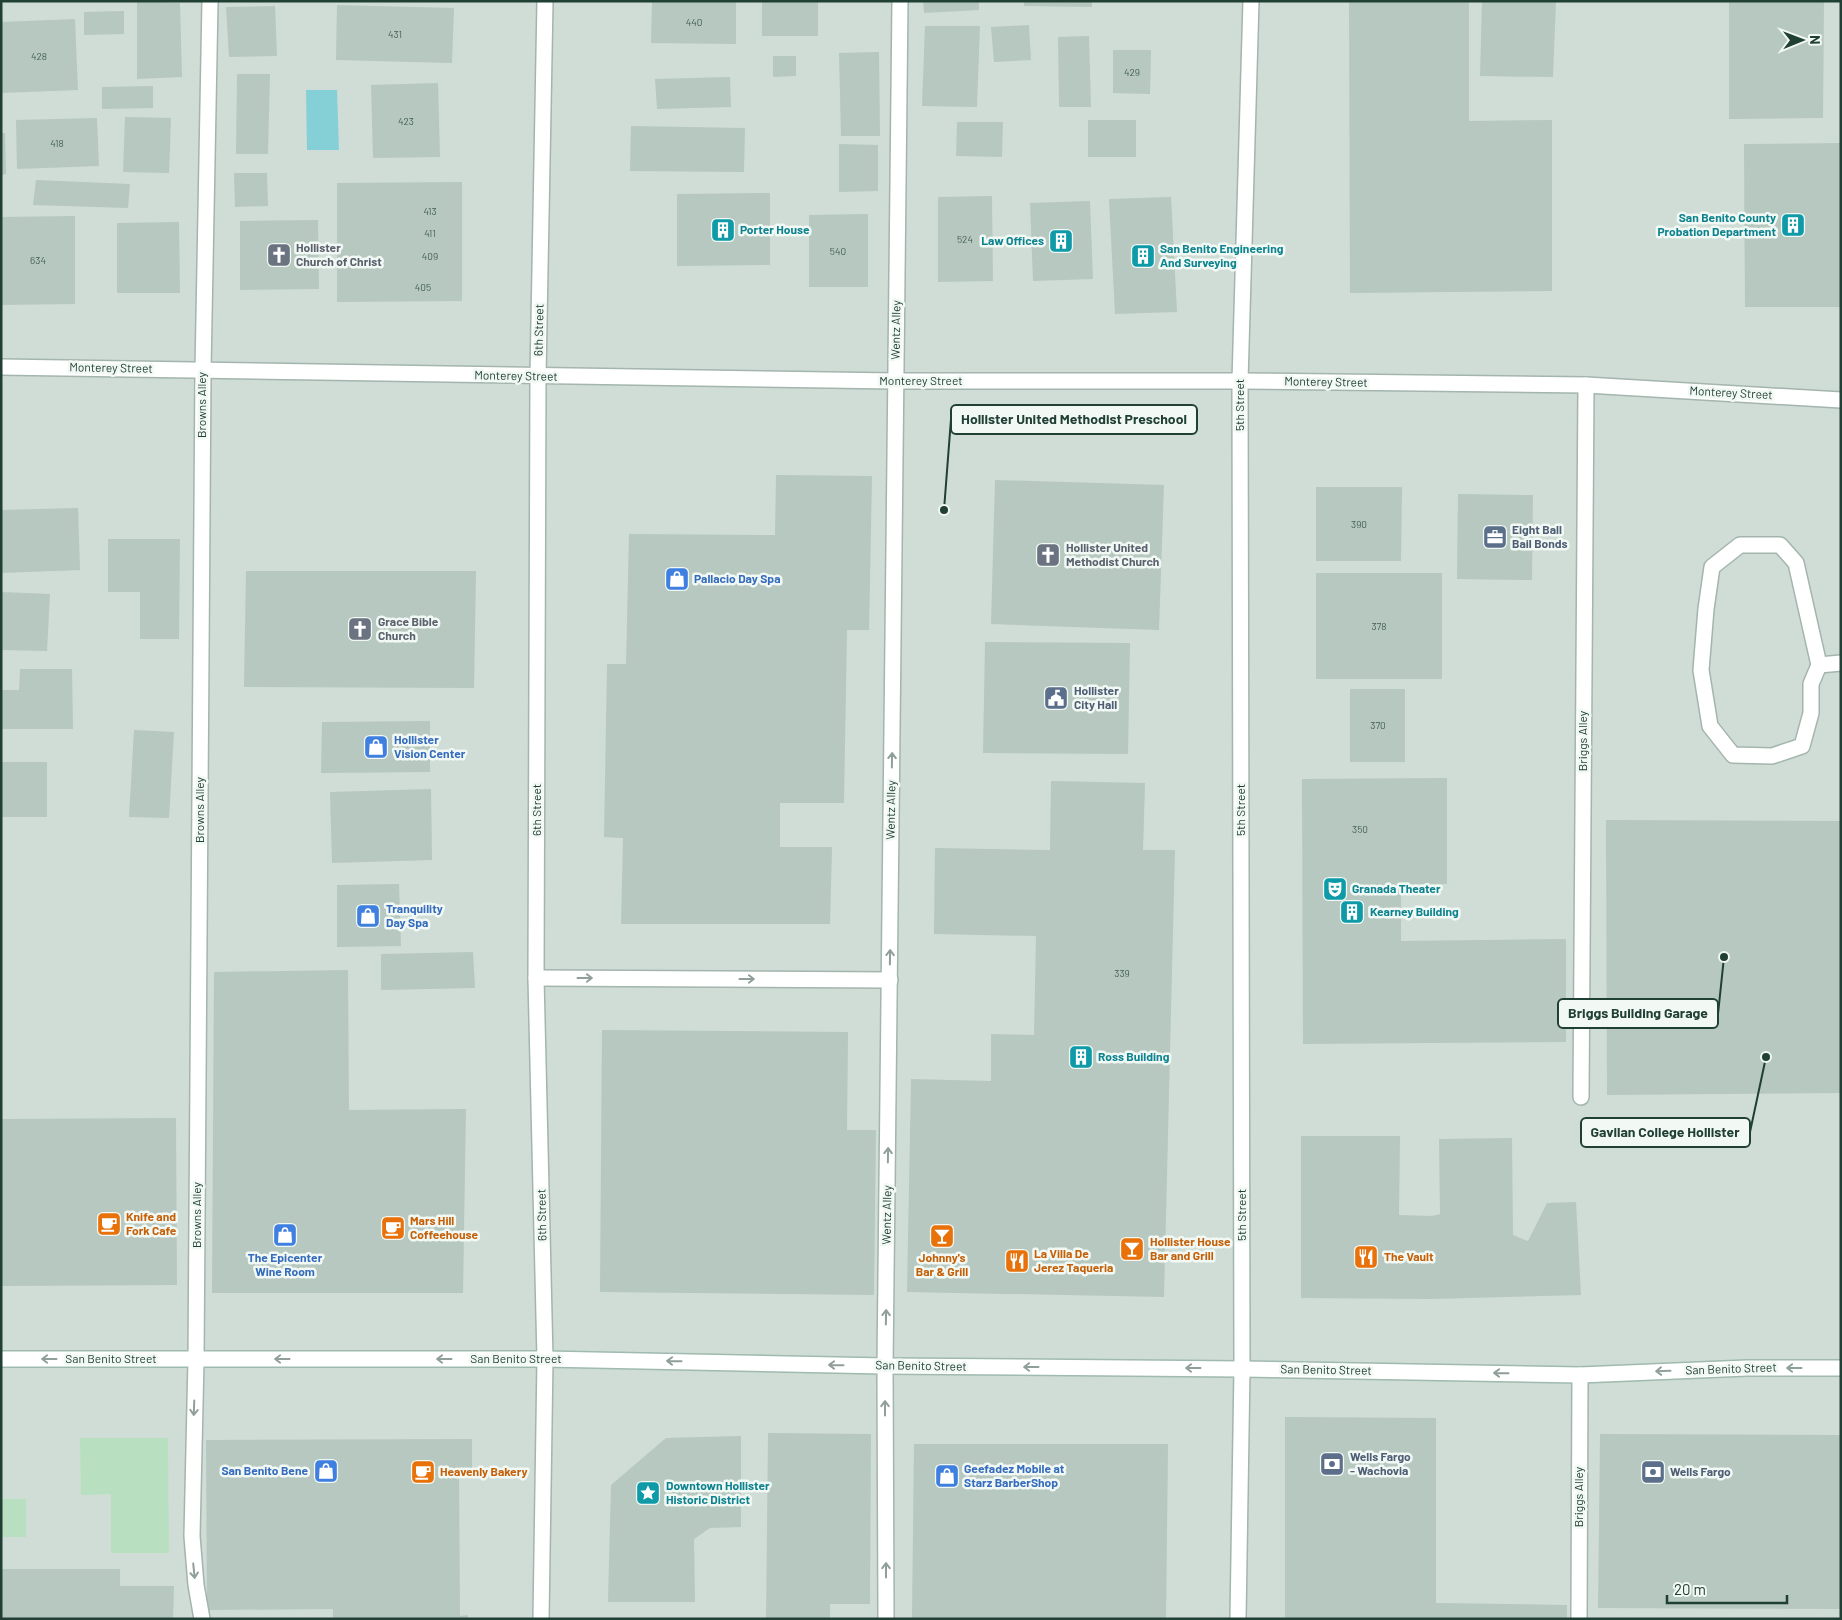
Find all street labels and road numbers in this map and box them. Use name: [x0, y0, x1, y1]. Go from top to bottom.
street label: Wentz Alley: [887, 300, 903, 360]
street label: 6th Street: [531, 304, 545, 356]
street label: Monterey Street: [69, 359, 153, 375]
street label: Monterey Street: [474, 367, 558, 383]
street label: Browns Alley: [194, 372, 208, 438]
street label: Monterey Street: [879, 373, 963, 387]
street label: Monterey Street: [1284, 373, 1368, 389]
street label: 5th Street: [1232, 379, 1246, 431]
street label: Monterey Street: [1689, 383, 1773, 401]
street label: Briggs Alley: [1575, 710, 1589, 771]
street label: Browns Alley: [192, 777, 206, 843]
street label: Wentz Alley: [882, 780, 898, 840]
street label: 6th Street: [529, 784, 543, 836]
street label: 5th Street: [1233, 784, 1247, 836]
street label: Browns Alley: [189, 1182, 203, 1248]
street label: Wentz Alley: [878, 1185, 894, 1245]
street label: 6th Street: [534, 1189, 548, 1241]
street label: 5th Street: [1234, 1189, 1248, 1241]
street label: San Benito Street: [65, 1351, 157, 1365]
street label: San Benito Street: [470, 1351, 562, 1365]
street label: San Benito Street: [875, 1357, 967, 1373]
street label: San Benito Street: [1685, 1359, 1777, 1377]
street label: San Benito Street: [1280, 1361, 1372, 1377]
street label: Briggs Alley: [1571, 1466, 1585, 1527]

